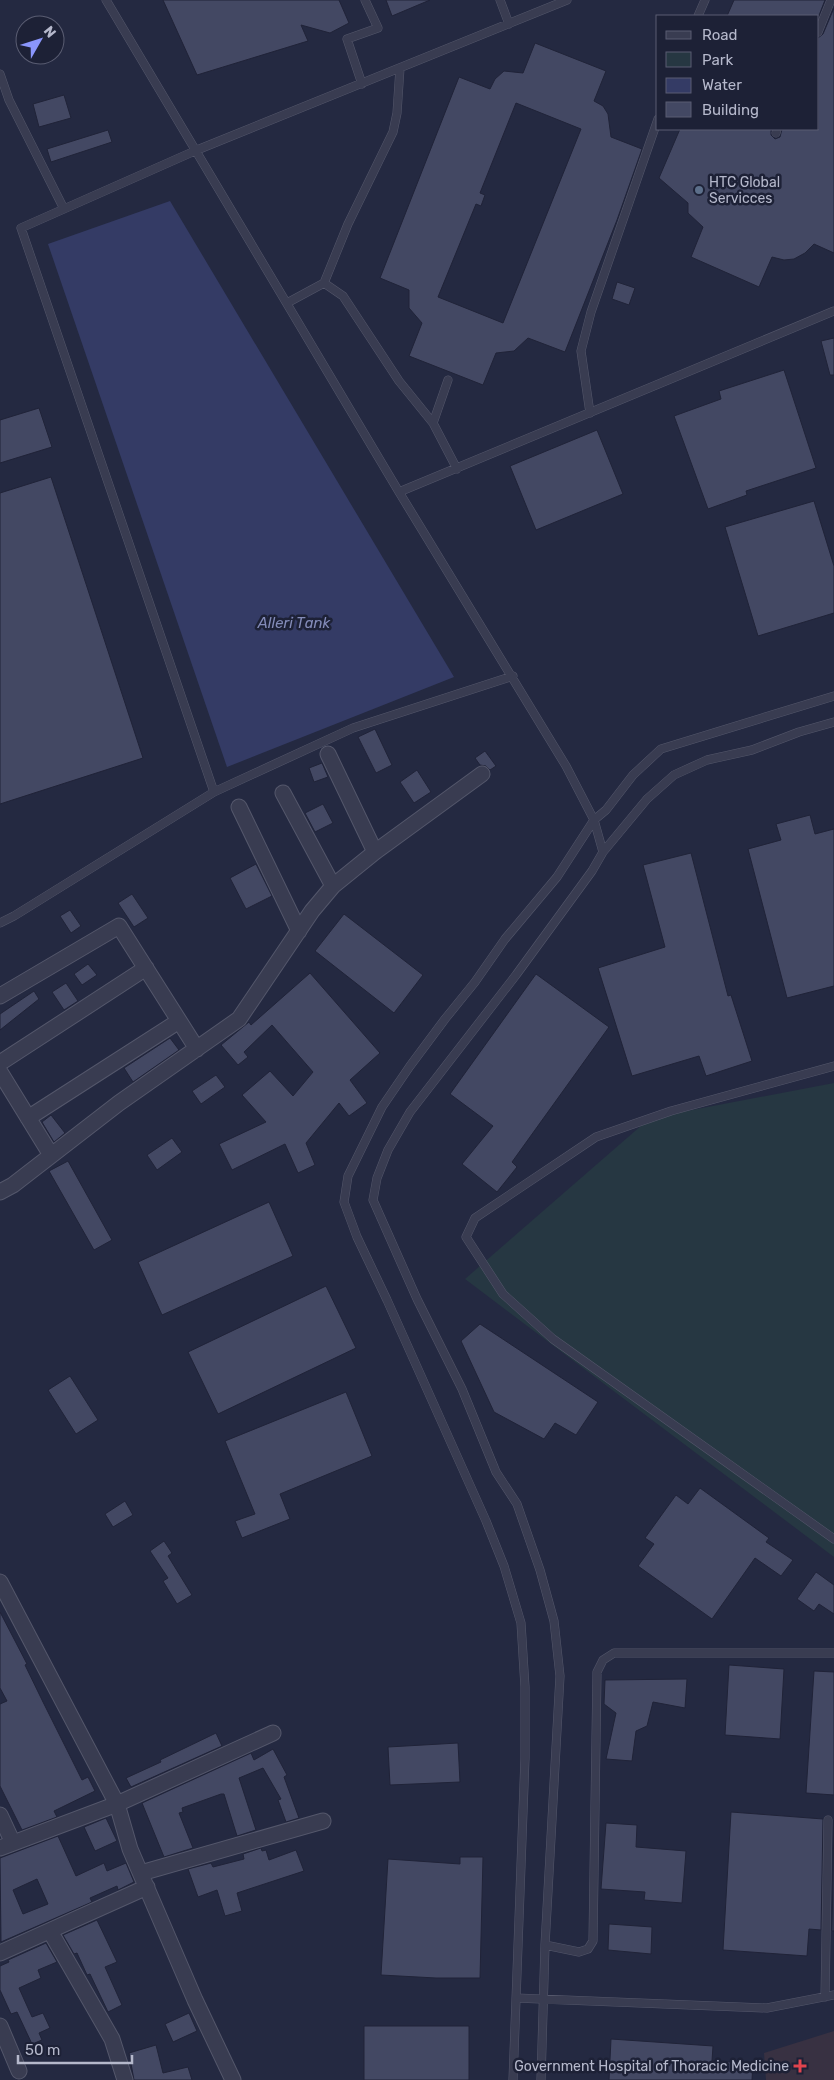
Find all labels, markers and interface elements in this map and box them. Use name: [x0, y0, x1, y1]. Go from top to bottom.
north arrow: [15, 15, 65, 65]
legend: [656, 15, 819, 130]
text: N: [40, 23, 59, 41]
text: Road: [702, 26, 738, 44]
text: Park: [702, 51, 733, 69]
text: Water: [702, 76, 742, 94]
text: Building: [702, 101, 759, 119]
place label: HTC Global Servicces: [709, 174, 780, 207]
marker: HTC Global Servicces: [693, 184, 705, 196]
water label: Alleri Tank: [257, 614, 331, 632]
scale bar: [18, 2032, 131, 2064]
text: 50 m: [25, 2041, 60, 2059]
place label: Government Hospital of Thoracic Medicine: [514, 2058, 789, 2075]
marker: Government Hospital of Thoracic Medicine: [793, 2059, 807, 2073]

